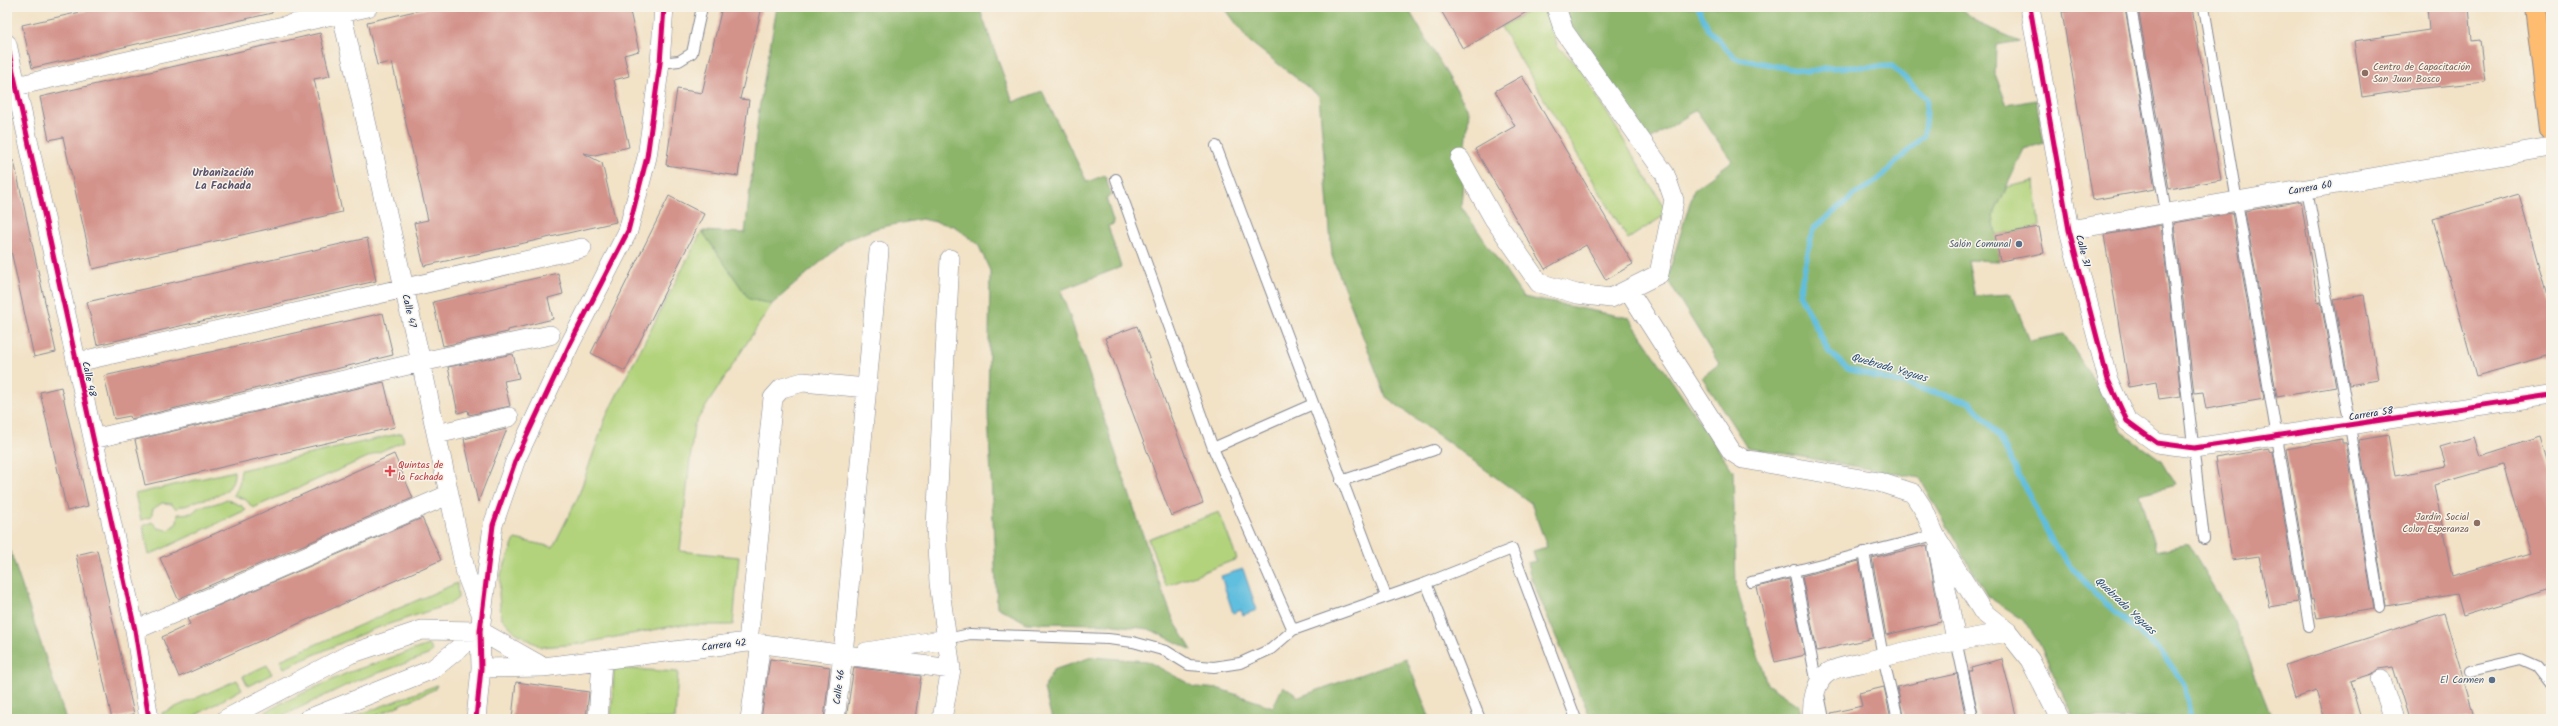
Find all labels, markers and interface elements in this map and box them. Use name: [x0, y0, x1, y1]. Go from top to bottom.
place label: Centro de Capacitación San Juan Bosco: [2373, 59, 2470, 87]
marker: Centro de Capacitación San Juan Bosco: [2360, 68, 2370, 78]
district label: Urbanización La Fachada: [192, 164, 254, 195]
street label: Carrera 60: [2287, 176, 2333, 200]
street label: Calle 31: [2071, 233, 2095, 269]
place label: Salón Comunal: [1949, 236, 2012, 252]
marker: Salón Comunal: [2014, 239, 2024, 249]
street label: Calle 47: [397, 293, 421, 330]
water label: Quebrada Yeguas: [1849, 349, 1931, 388]
street label: Calle 48: [77, 360, 101, 399]
street label: Carrera 58: [2347, 402, 2396, 425]
place label: Quintas de la Fachada: [398, 457, 444, 485]
marker: Quintas de la Fachada: [385, 466, 395, 476]
place label: Jardín Social Color Esperanza: [2402, 509, 2470, 537]
marker: Jardín Social Color Esperanza: [2472, 518, 2482, 528]
water label: Quebrada Yeguas: [2090, 573, 2161, 640]
street label: Carrera 42: [701, 634, 748, 656]
street label: Calle 46: [829, 669, 849, 705]
place label: El Carmen: [2440, 672, 2484, 688]
marker: El Carmen: [2487, 675, 2497, 685]

